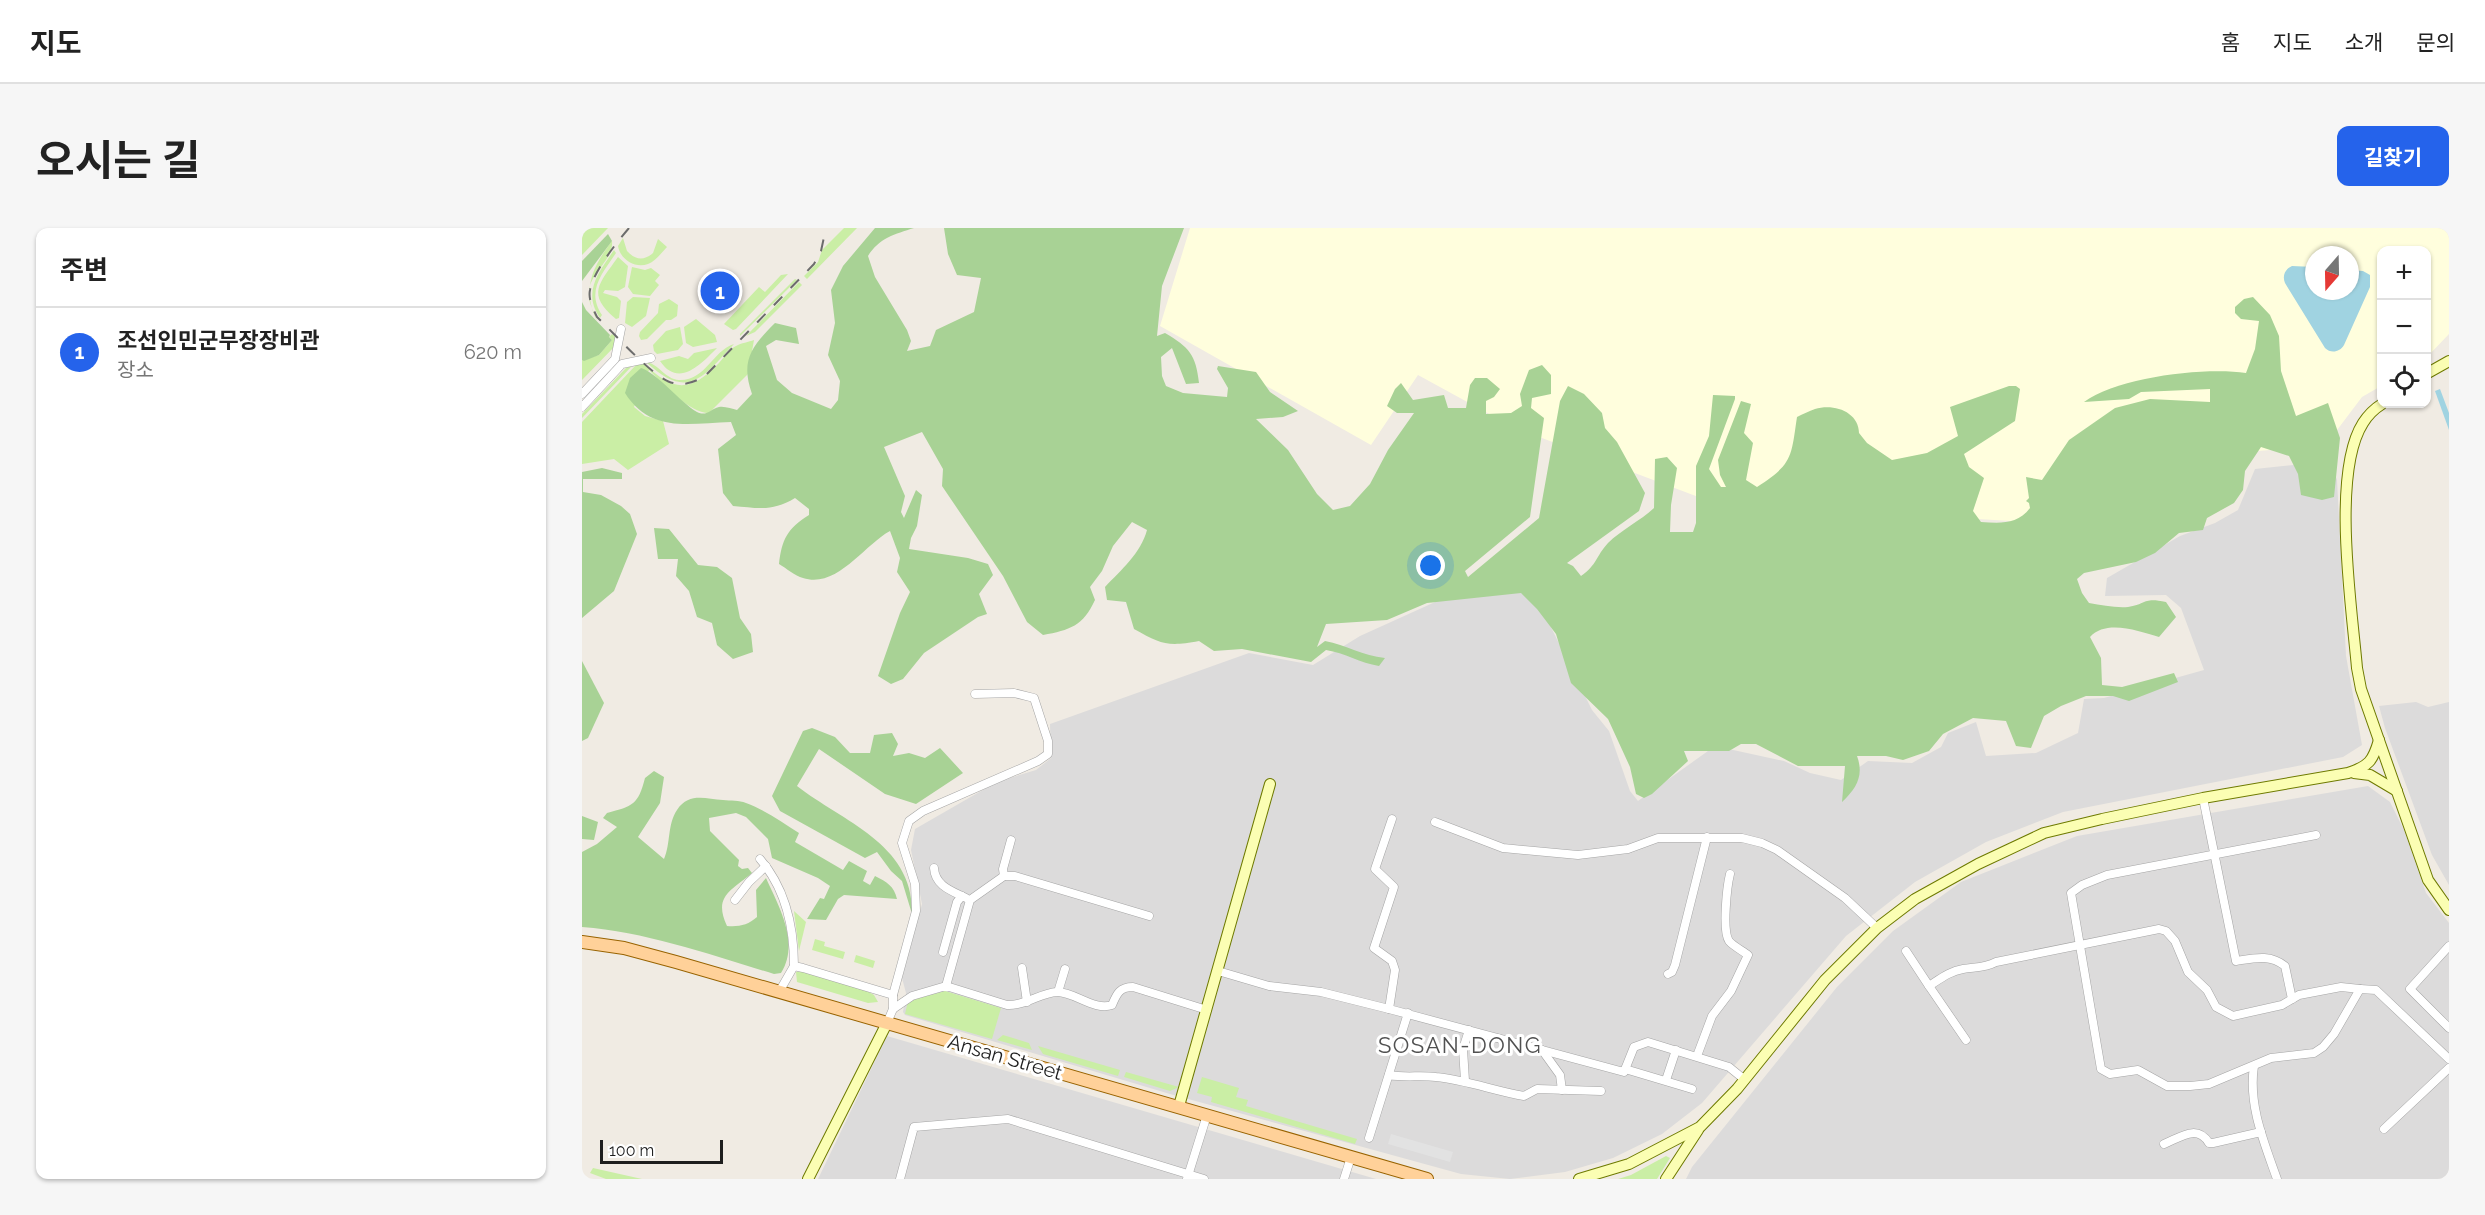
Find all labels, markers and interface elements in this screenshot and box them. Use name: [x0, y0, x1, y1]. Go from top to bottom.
text: 지도: [30, 27, 82, 60]
text: 홈: [2221, 30, 2240, 55]
text: 지도: [2273, 30, 2312, 55]
text: 소개: [2345, 30, 2383, 55]
text: 문의: [2416, 30, 2455, 55]
button: 길찾기: [2337, 126, 2449, 186]
text: 오시는 길: [36, 136, 201, 185]
north arrow: [2305, 246, 2359, 300]
map controls: [2377, 246, 2431, 408]
button: +: [2377, 246, 2431, 300]
text: 주변: [60, 255, 108, 285]
pin: 1: [700, 268, 740, 314]
button: −: [2377, 300, 2431, 354]
text: 조선인민군무장장비관: [117, 327, 319, 353]
text: 1: [75, 340, 84, 364]
text: 620 m: [464, 340, 522, 364]
button: locate: [2377, 354, 2431, 408]
text: 장소: [117, 358, 154, 382]
your location: [1416, 551, 1445, 580]
street label: Ansan Street: [945, 1029, 1065, 1085]
district label: SOSAN-DONG: [1378, 1032, 1542, 1058]
scale bar: [600, 1137, 723, 1164]
text: 100 m: [609, 1141, 654, 1160]

